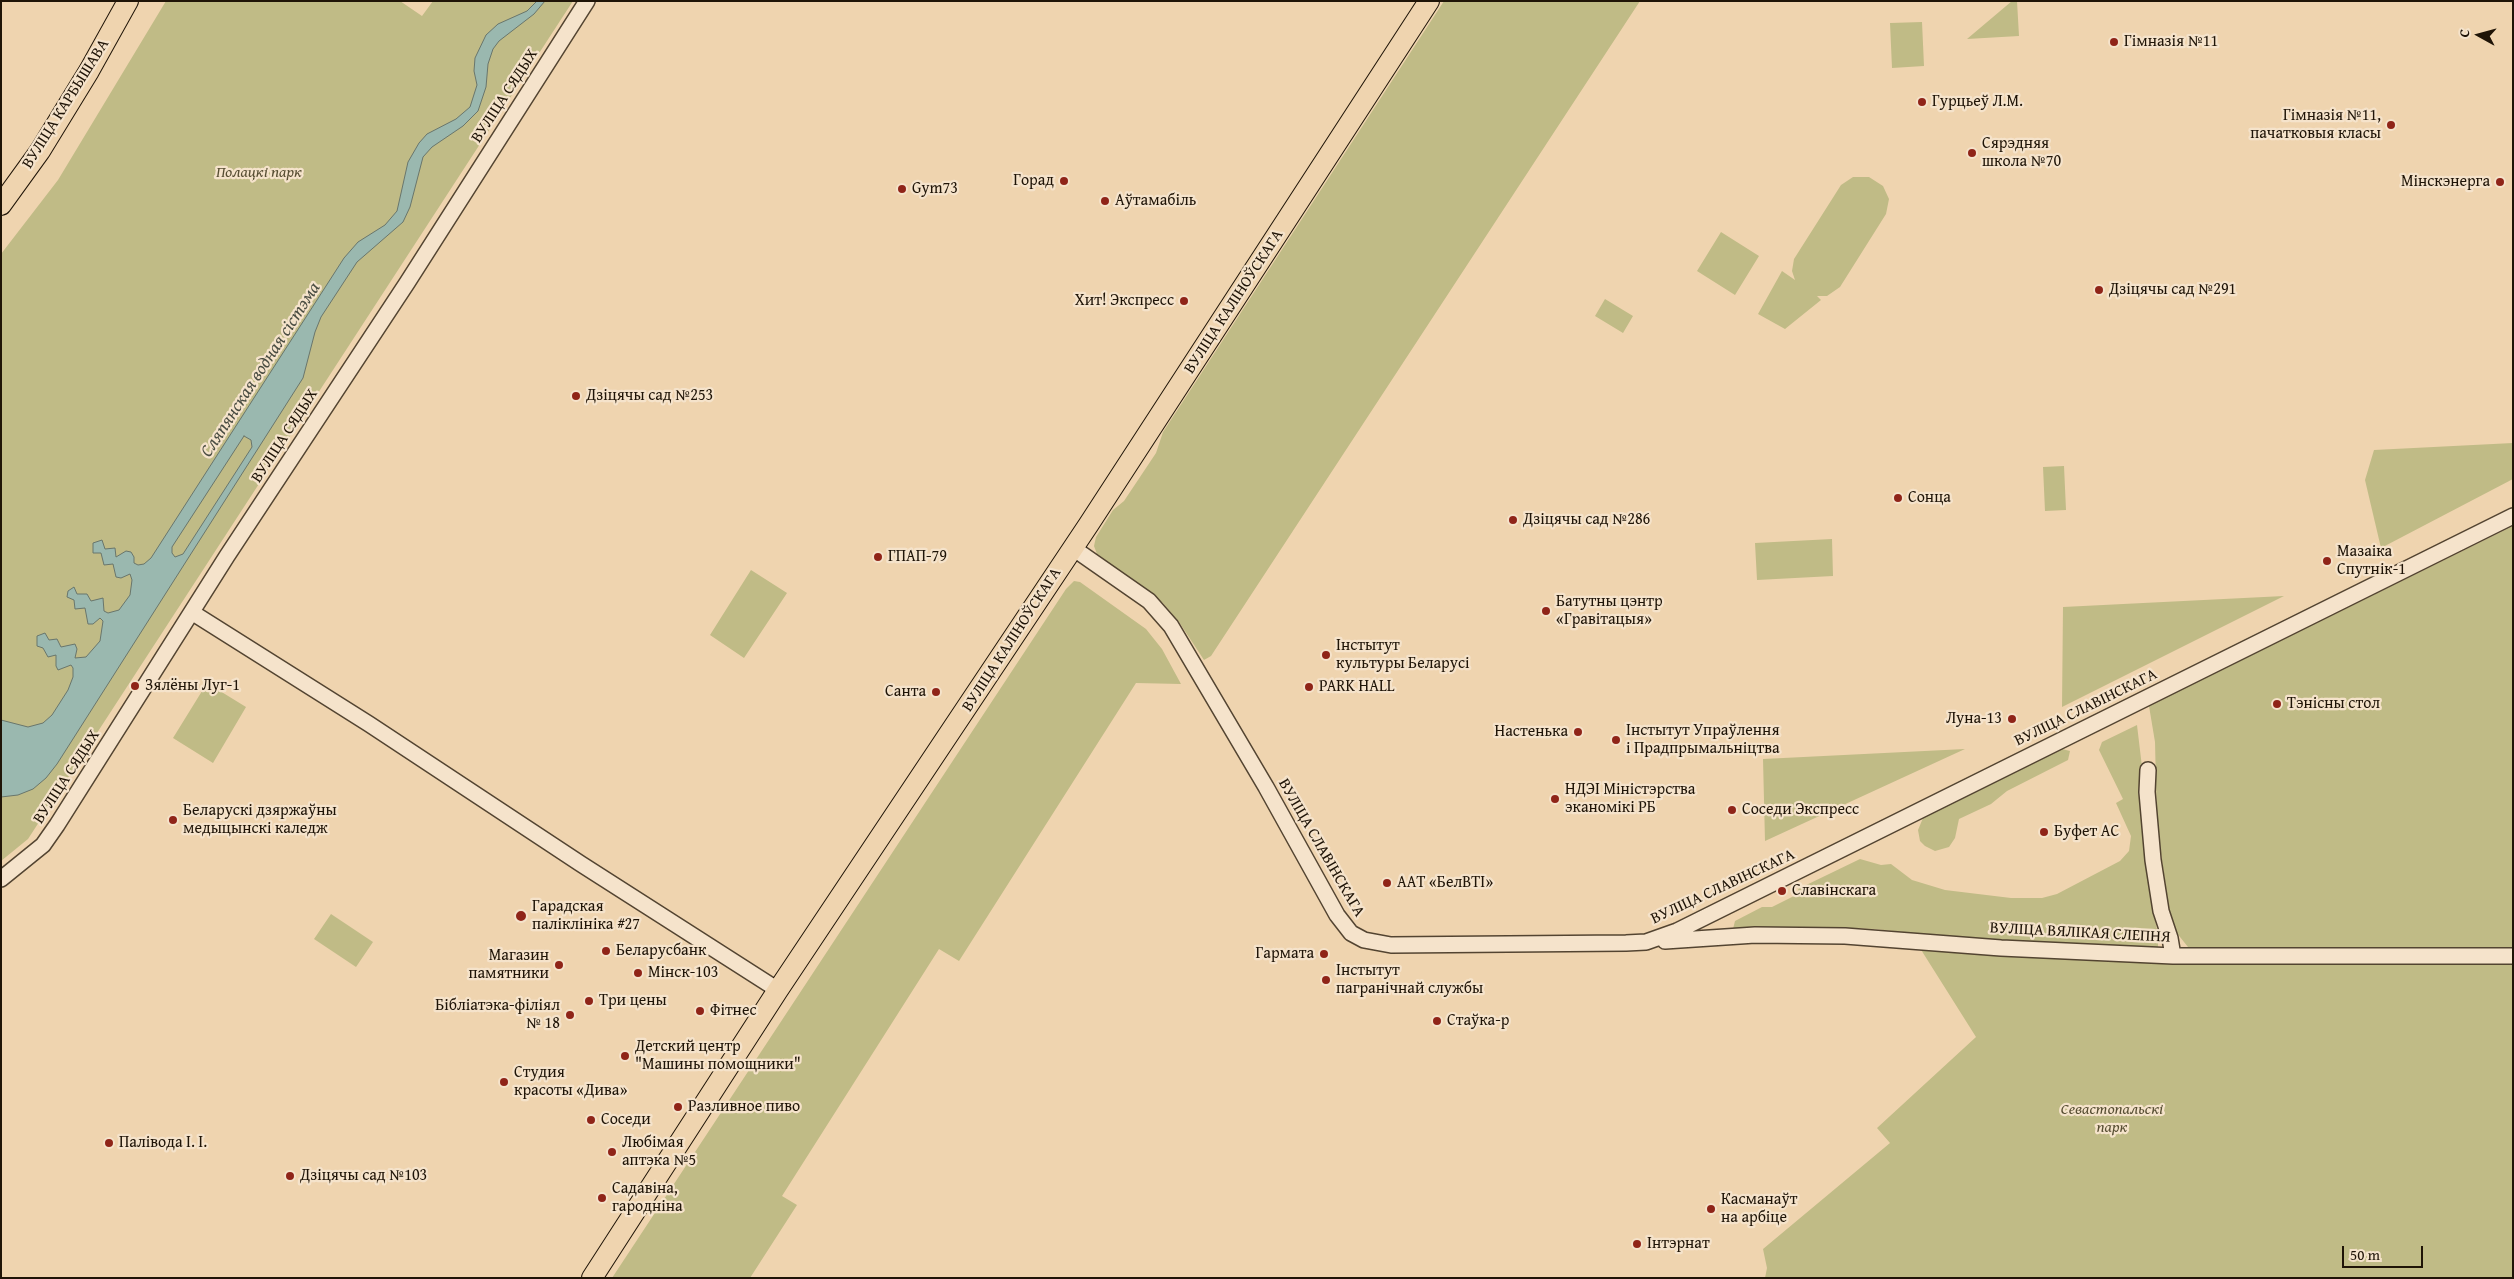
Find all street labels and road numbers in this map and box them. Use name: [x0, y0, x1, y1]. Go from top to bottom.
street label: ВУЛІЦА КАРБЫШАВА: [18, 36, 114, 172]
street label: ВУЛІЦА СЯДЫХ: [468, 45, 542, 147]
street label: ВУЛІЦА КАЛІНОЎСКАГА: [1180, 226, 1288, 378]
street label: ВУЛІЦА СЯДЫХ: [248, 385, 322, 487]
street label: ВУЛІЦА КАЛІНОЎСКАГА: [958, 564, 1066, 716]
street label: ВУЛІЦА СЛАВІНСКАГА: [2012, 665, 2160, 751]
street label: ВУЛІЦА СЯДЫХ: [30, 726, 104, 828]
street label: ВУЛІЦА СЛАВІНСКАГА: [1274, 776, 1368, 920]
street label: ВУЛІЦА СЛАВІНСКАГА: [1648, 845, 1798, 929]
street label: ВУЛІЦА ВЯЛІКАЯ СЛЕПНЯ: [1989, 919, 2171, 947]

